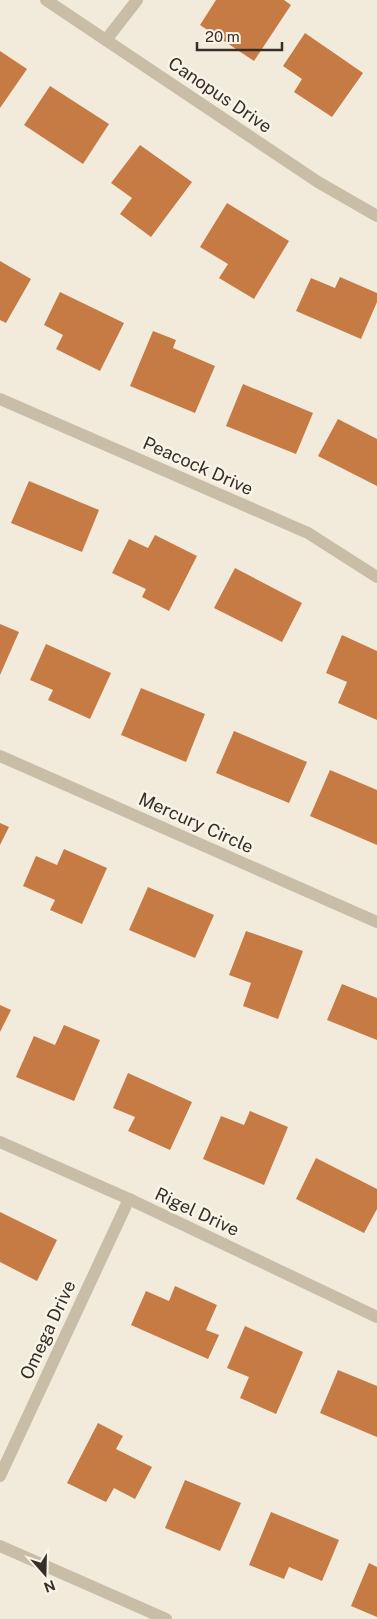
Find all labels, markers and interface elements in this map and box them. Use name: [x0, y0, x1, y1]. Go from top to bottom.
scale bar: [197, 20, 282, 52]
text: 20 m: [205, 28, 240, 45]
street label: Canopus Drive: [164, 52, 276, 137]
street label: Peacock Drive: [140, 432, 257, 499]
street label: Mercury Circle: [136, 788, 257, 857]
street label: Rigel Drive: [152, 1183, 243, 1240]
street label: Omega Drive: [15, 1277, 80, 1383]
north arrow: [20, 1549, 70, 1599]
text: N: [42, 1577, 57, 1596]

